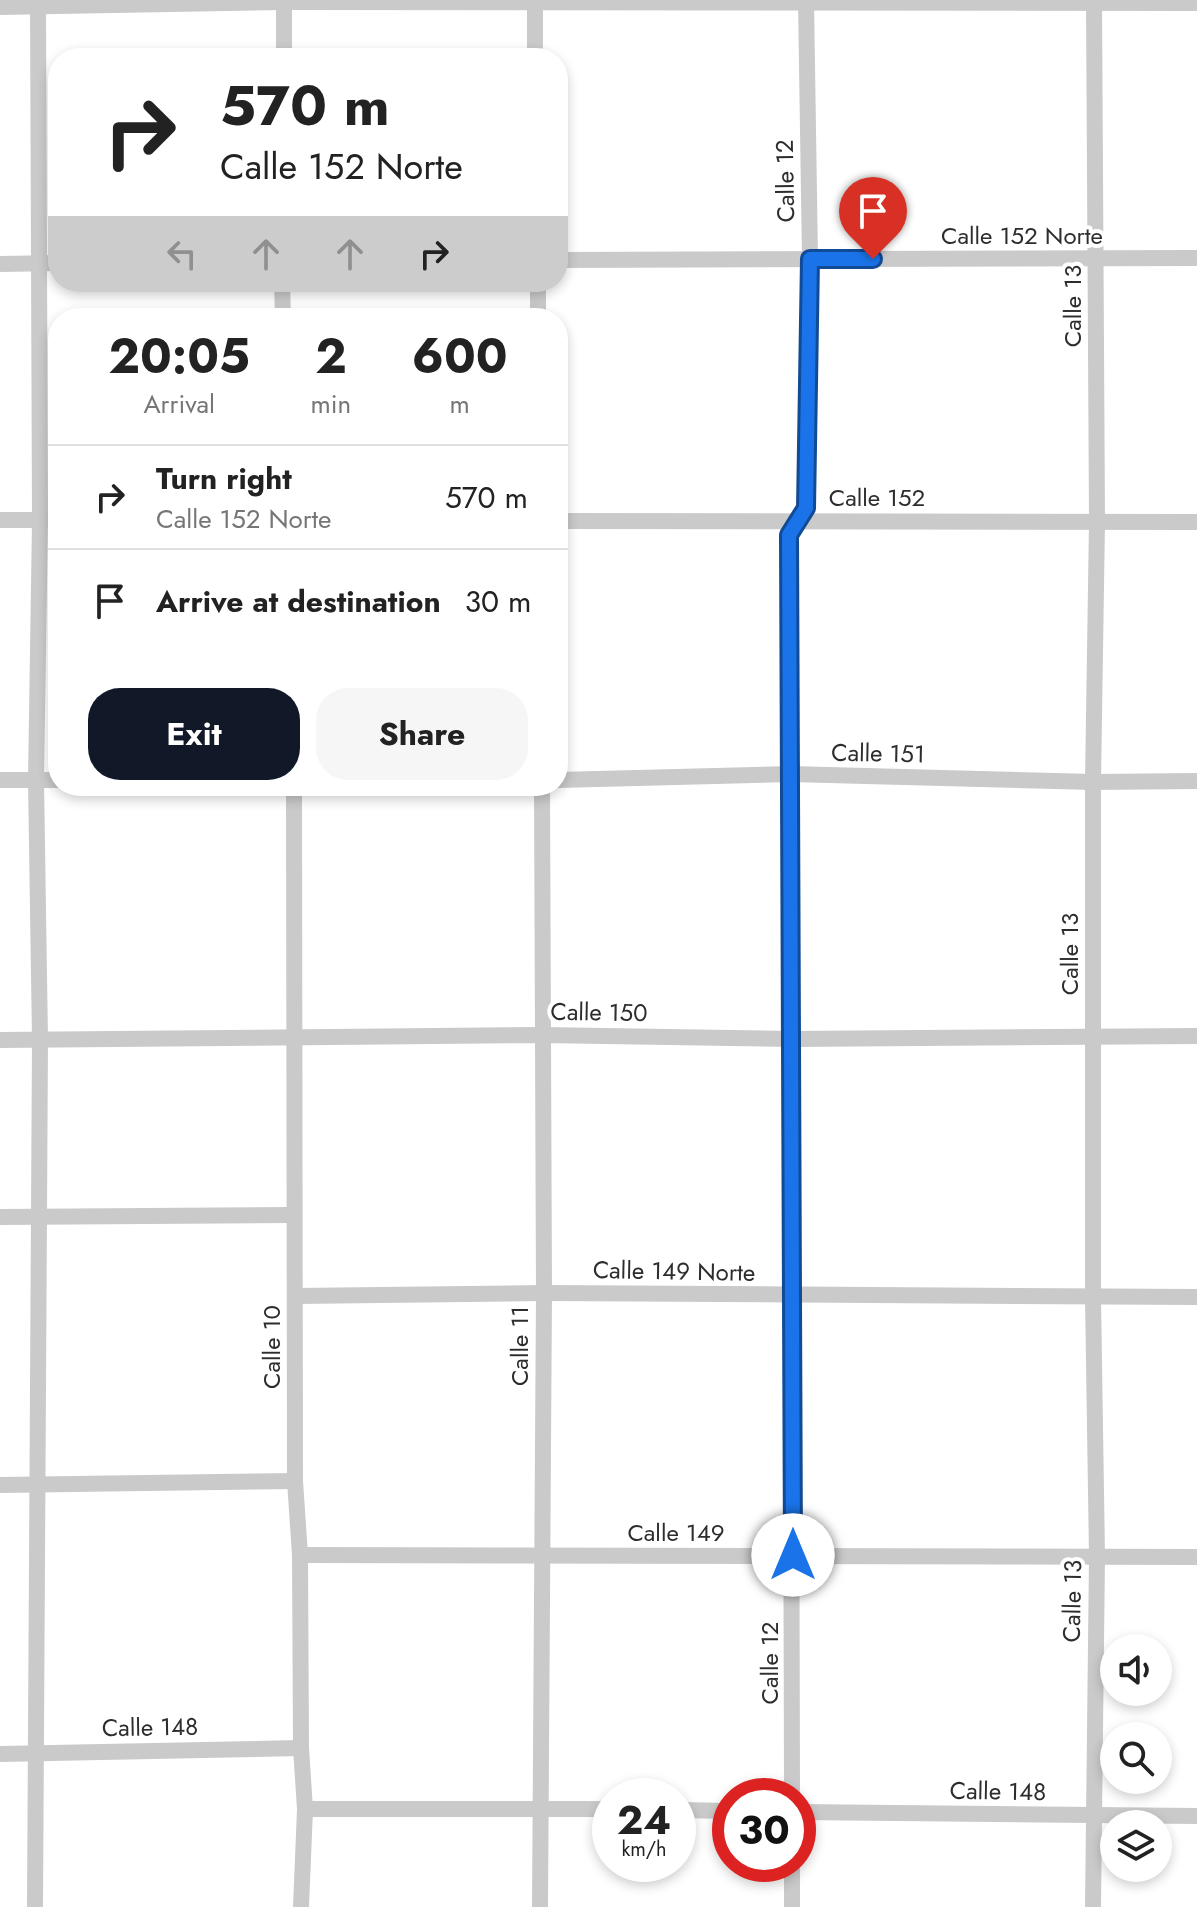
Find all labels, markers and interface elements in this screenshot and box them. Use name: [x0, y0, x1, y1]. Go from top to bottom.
text: 570 m: [220, 65, 390, 146]
icon: right: [88, 80, 192, 184]
street label: Calle 12: [767, 139, 803, 223]
text: Calle 152 Norte: [220, 140, 463, 192]
pin: [839, 177, 907, 259]
icon: arrive: [851, 189, 895, 233]
street label: Calle 152 Norte: [941, 218, 1103, 253]
icon: left: [160, 232, 204, 276]
icon: ahead: [244, 232, 288, 276]
icon: ahead: [328, 232, 372, 276]
icon: right: [412, 232, 456, 276]
street label: Calle 13: [1055, 265, 1090, 347]
text: 20:05: [109, 322, 250, 391]
text: 2: [315, 322, 347, 391]
text: 600: [412, 322, 507, 391]
text: Arrival: [143, 385, 215, 423]
text: min: [311, 385, 351, 423]
text: m: [449, 385, 470, 423]
text: Turn right: [156, 457, 292, 500]
icon: right: [88, 475, 132, 519]
text: 570 m: [445, 476, 528, 519]
street label: Calle 152: [829, 480, 925, 515]
text: Calle 152 Norte: [156, 500, 331, 538]
icon: arrive: [88, 579, 132, 623]
text: Arrive at destination: [156, 580, 441, 623]
text: 30 m: [465, 580, 531, 623]
button: Exit: [88, 688, 300, 780]
button: Share: [316, 688, 528, 780]
street label: Calle 151: [831, 735, 925, 771]
street label: Calle 13: [1052, 913, 1087, 995]
street label: Calle 150: [550, 994, 648, 1030]
street label: Calle 149 Norte: [592, 1252, 756, 1290]
street label: Calle 10: [254, 1305, 289, 1389]
street label: Calle 11: [502, 1306, 537, 1386]
position arrow: [751, 1513, 835, 1597]
street label: Calle 149: [627, 1515, 725, 1550]
street label: Calle 13: [1054, 1559, 1090, 1643]
street label: Calle 12: [752, 1621, 787, 1705]
map controls: [1100, 1634, 1172, 1882]
button: sound: [1100, 1634, 1172, 1706]
street label: Calle 148: [101, 1709, 199, 1745]
button: search: [1100, 1722, 1172, 1794]
street label: Calle 148: [949, 1773, 1047, 1809]
speed limit sign: 30: [712, 1778, 816, 1882]
text: 24: [617, 1791, 671, 1849]
button: layers: [1100, 1810, 1172, 1882]
text: km/h: [621, 1835, 667, 1864]

